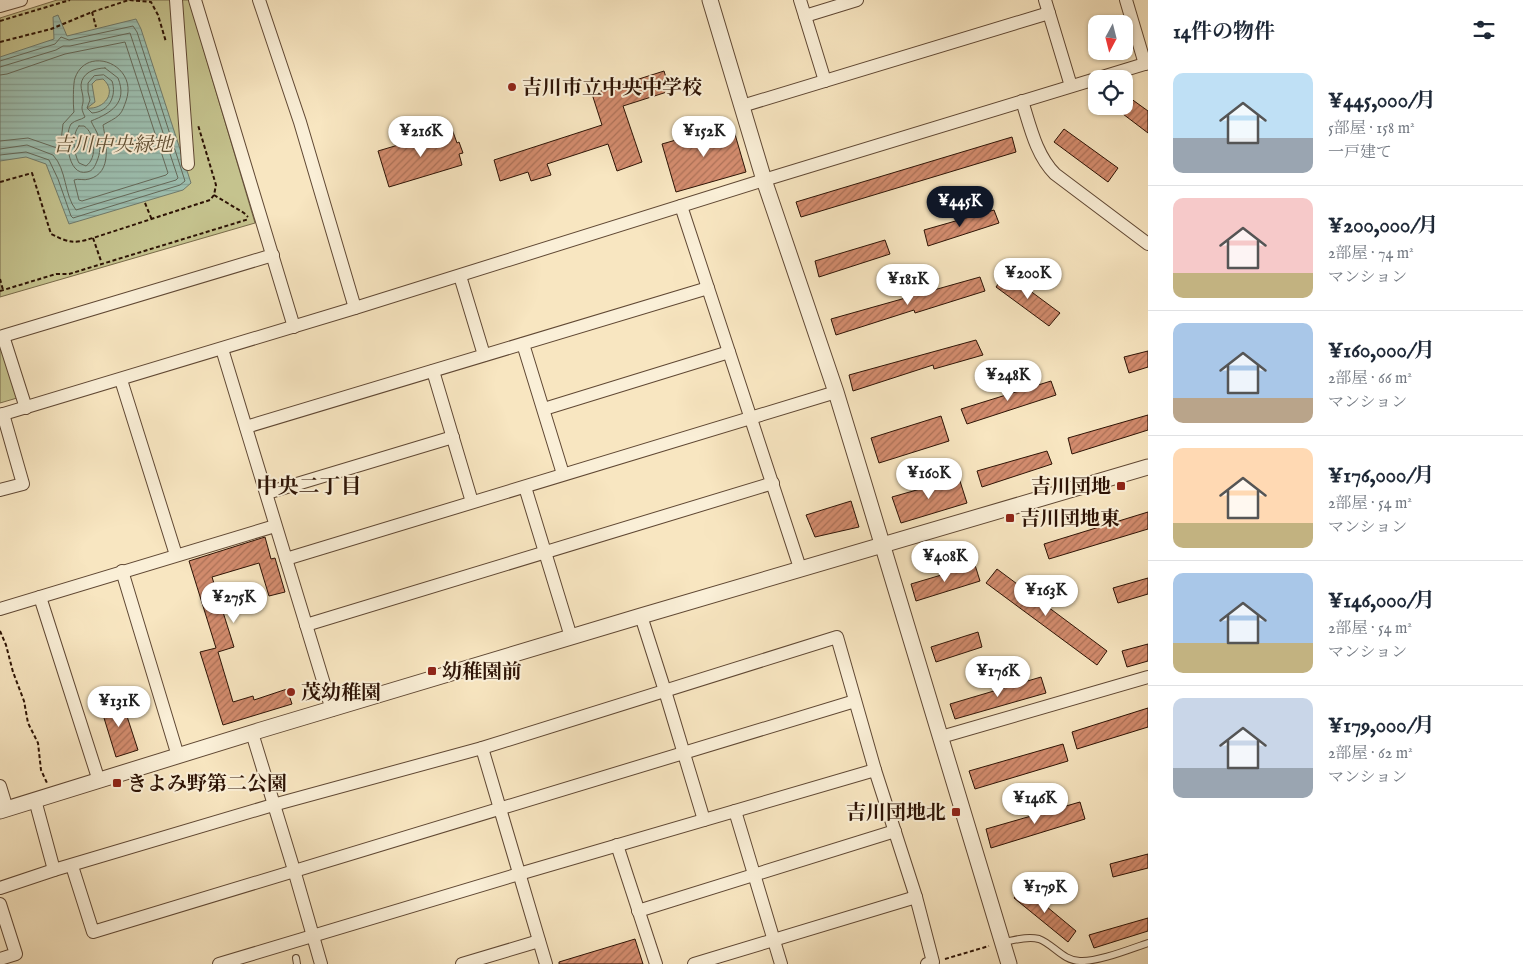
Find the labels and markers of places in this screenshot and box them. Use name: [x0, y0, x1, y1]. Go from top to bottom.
place label: 吉川市立中央中学校: [522, 76, 702, 101]
marker: 吉川市立中央中学校: [506, 81, 518, 93]
pin: ¥216K: [386, 116, 456, 158]
pin: ¥152K: [669, 116, 739, 158]
pin: ¥445K: [925, 186, 995, 228]
pin: ¥200K: [993, 258, 1063, 300]
pin: ¥181K: [873, 264, 943, 306]
pin: ¥248K: [973, 360, 1043, 402]
pin: ¥160K: [894, 458, 964, 500]
place label: 吉川団地: [1031, 475, 1111, 500]
marker: 吉川団地: [1115, 480, 1127, 492]
place label: 吉川団地東: [1020, 507, 1120, 532]
marker: 吉川団地東: [1004, 512, 1016, 524]
pin: ¥408K: [910, 540, 980, 583]
pin: ¥163K: [1011, 574, 1081, 617]
pin: ¥275K: [199, 582, 269, 624]
pin: ¥176K: [963, 656, 1033, 698]
place label: 幼稚園前: [442, 660, 522, 685]
marker: 幼稚園前: [426, 665, 438, 677]
place label: 茂幼稚園: [301, 681, 381, 706]
pin: ¥131K: [84, 686, 154, 728]
marker: 茂幼稚園: [285, 686, 297, 698]
place label: きよみ野第二公園: [127, 772, 287, 797]
marker: きよみ野第二公園: [111, 777, 123, 789]
pin: ¥146K: [1000, 782, 1070, 825]
place label: 吉川団地北: [846, 801, 946, 826]
marker: 吉川団地北: [950, 806, 962, 818]
pin: ¥179K: [1010, 872, 1080, 914]

